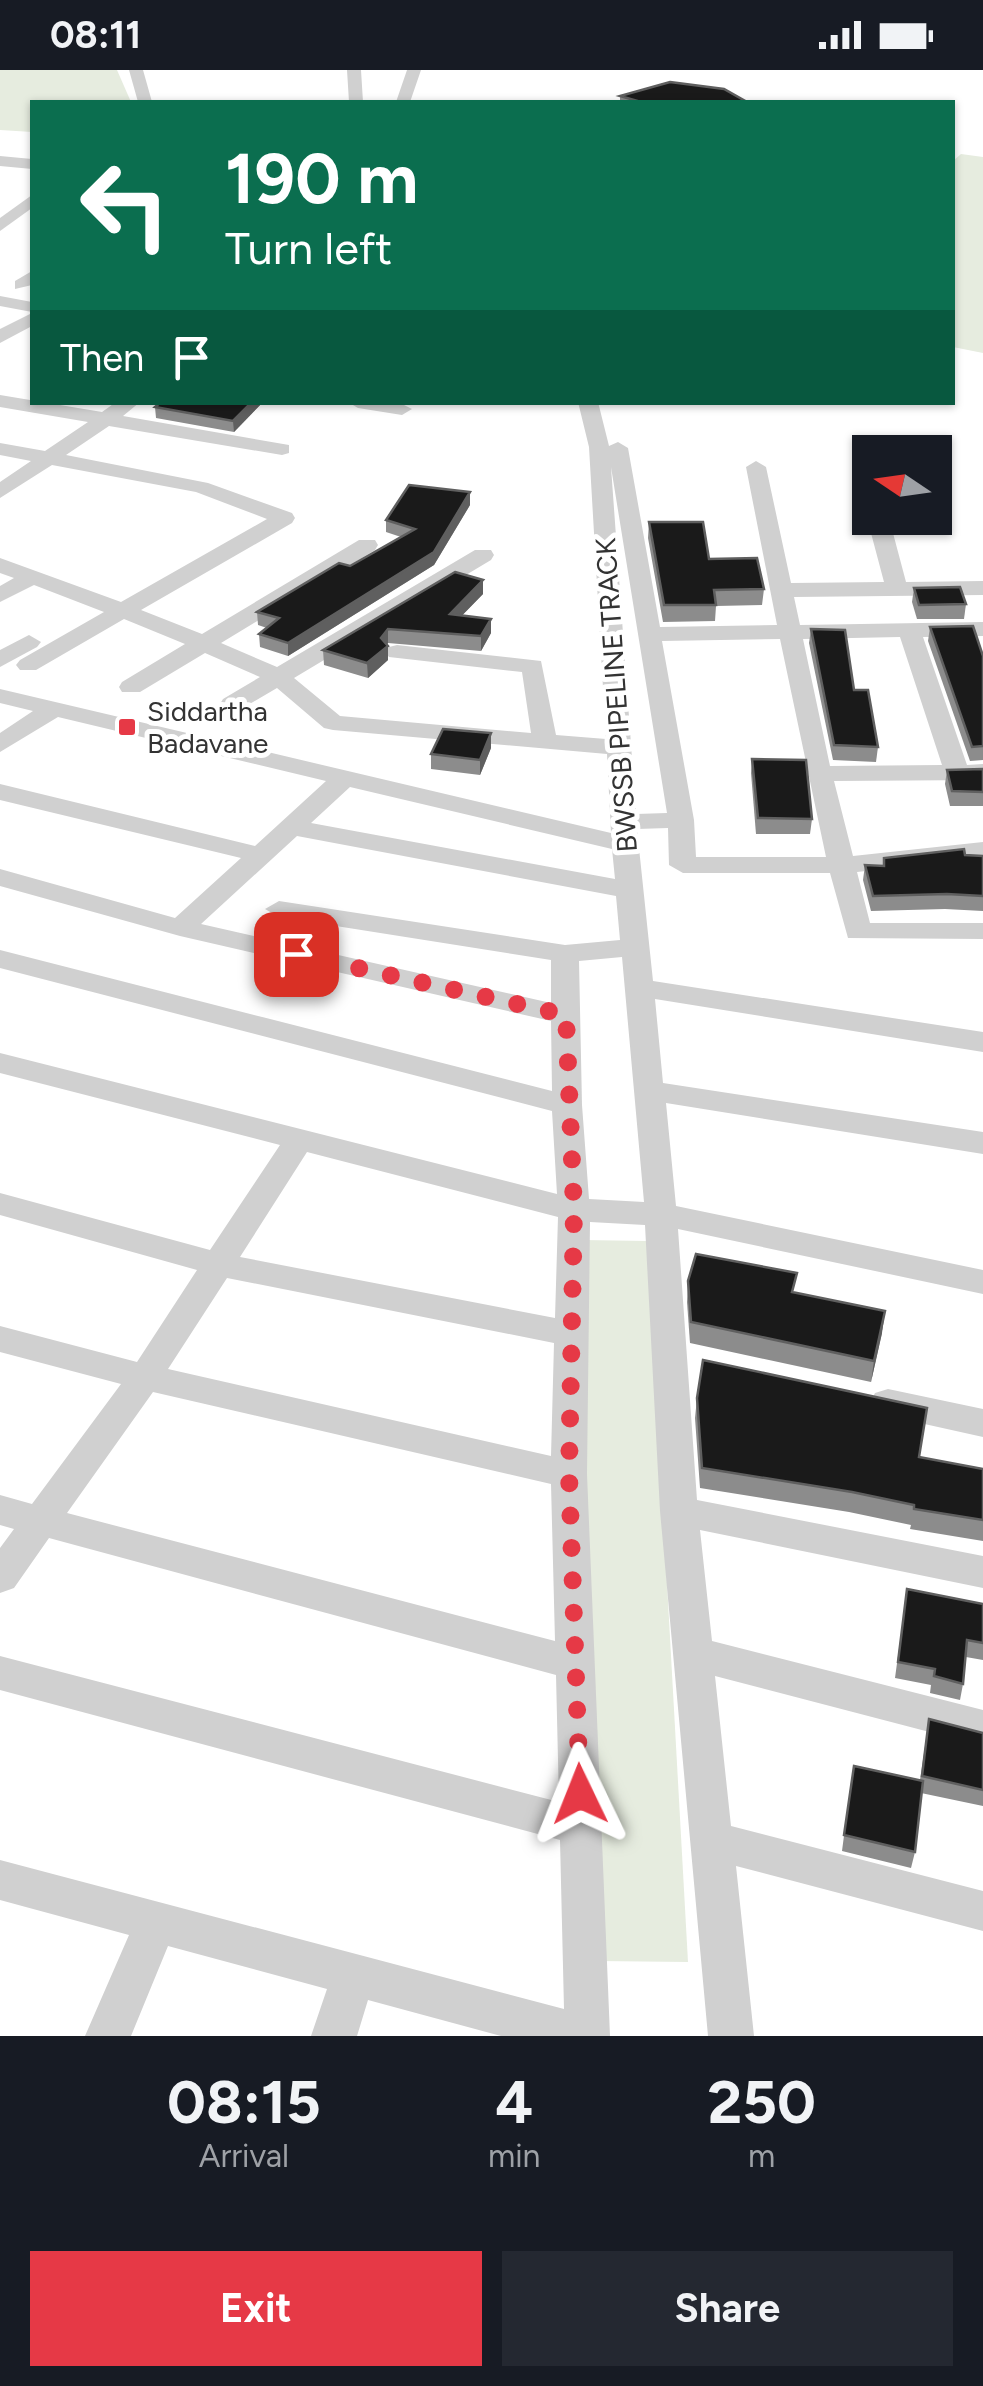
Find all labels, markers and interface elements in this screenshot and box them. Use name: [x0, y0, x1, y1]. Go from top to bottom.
text: 08:11: [50, 12, 141, 58]
text: 190 m: [225, 136, 418, 221]
icon: left: [60, 140, 190, 270]
text: Turn left: [225, 221, 392, 275]
icon: arrive: [164, 330, 219, 385]
text: Then: [60, 335, 144, 381]
north arrow: [852, 435, 952, 535]
map controls: [852, 435, 952, 535]
street label: BWSSB PIPELINE TRACK: [588, 537, 644, 853]
place label: Siddartha Badavane: [147, 694, 268, 760]
marker: Siddartha Badavane: [116, 716, 138, 738]
pin: [254, 912, 339, 997]
icon: arrive: [269, 927, 324, 982]
position arrow: [528, 1742, 632, 1846]
text: 08:15: [167, 2066, 321, 2138]
text: 4: [495, 2066, 533, 2138]
text: 250: [707, 2066, 816, 2138]
text: Arrival: [199, 2137, 289, 2175]
text: min: [488, 2137, 540, 2175]
text: m: [748, 2137, 775, 2175]
button: Exit: [30, 2251, 482, 2366]
button: Share: [502, 2251, 953, 2366]

